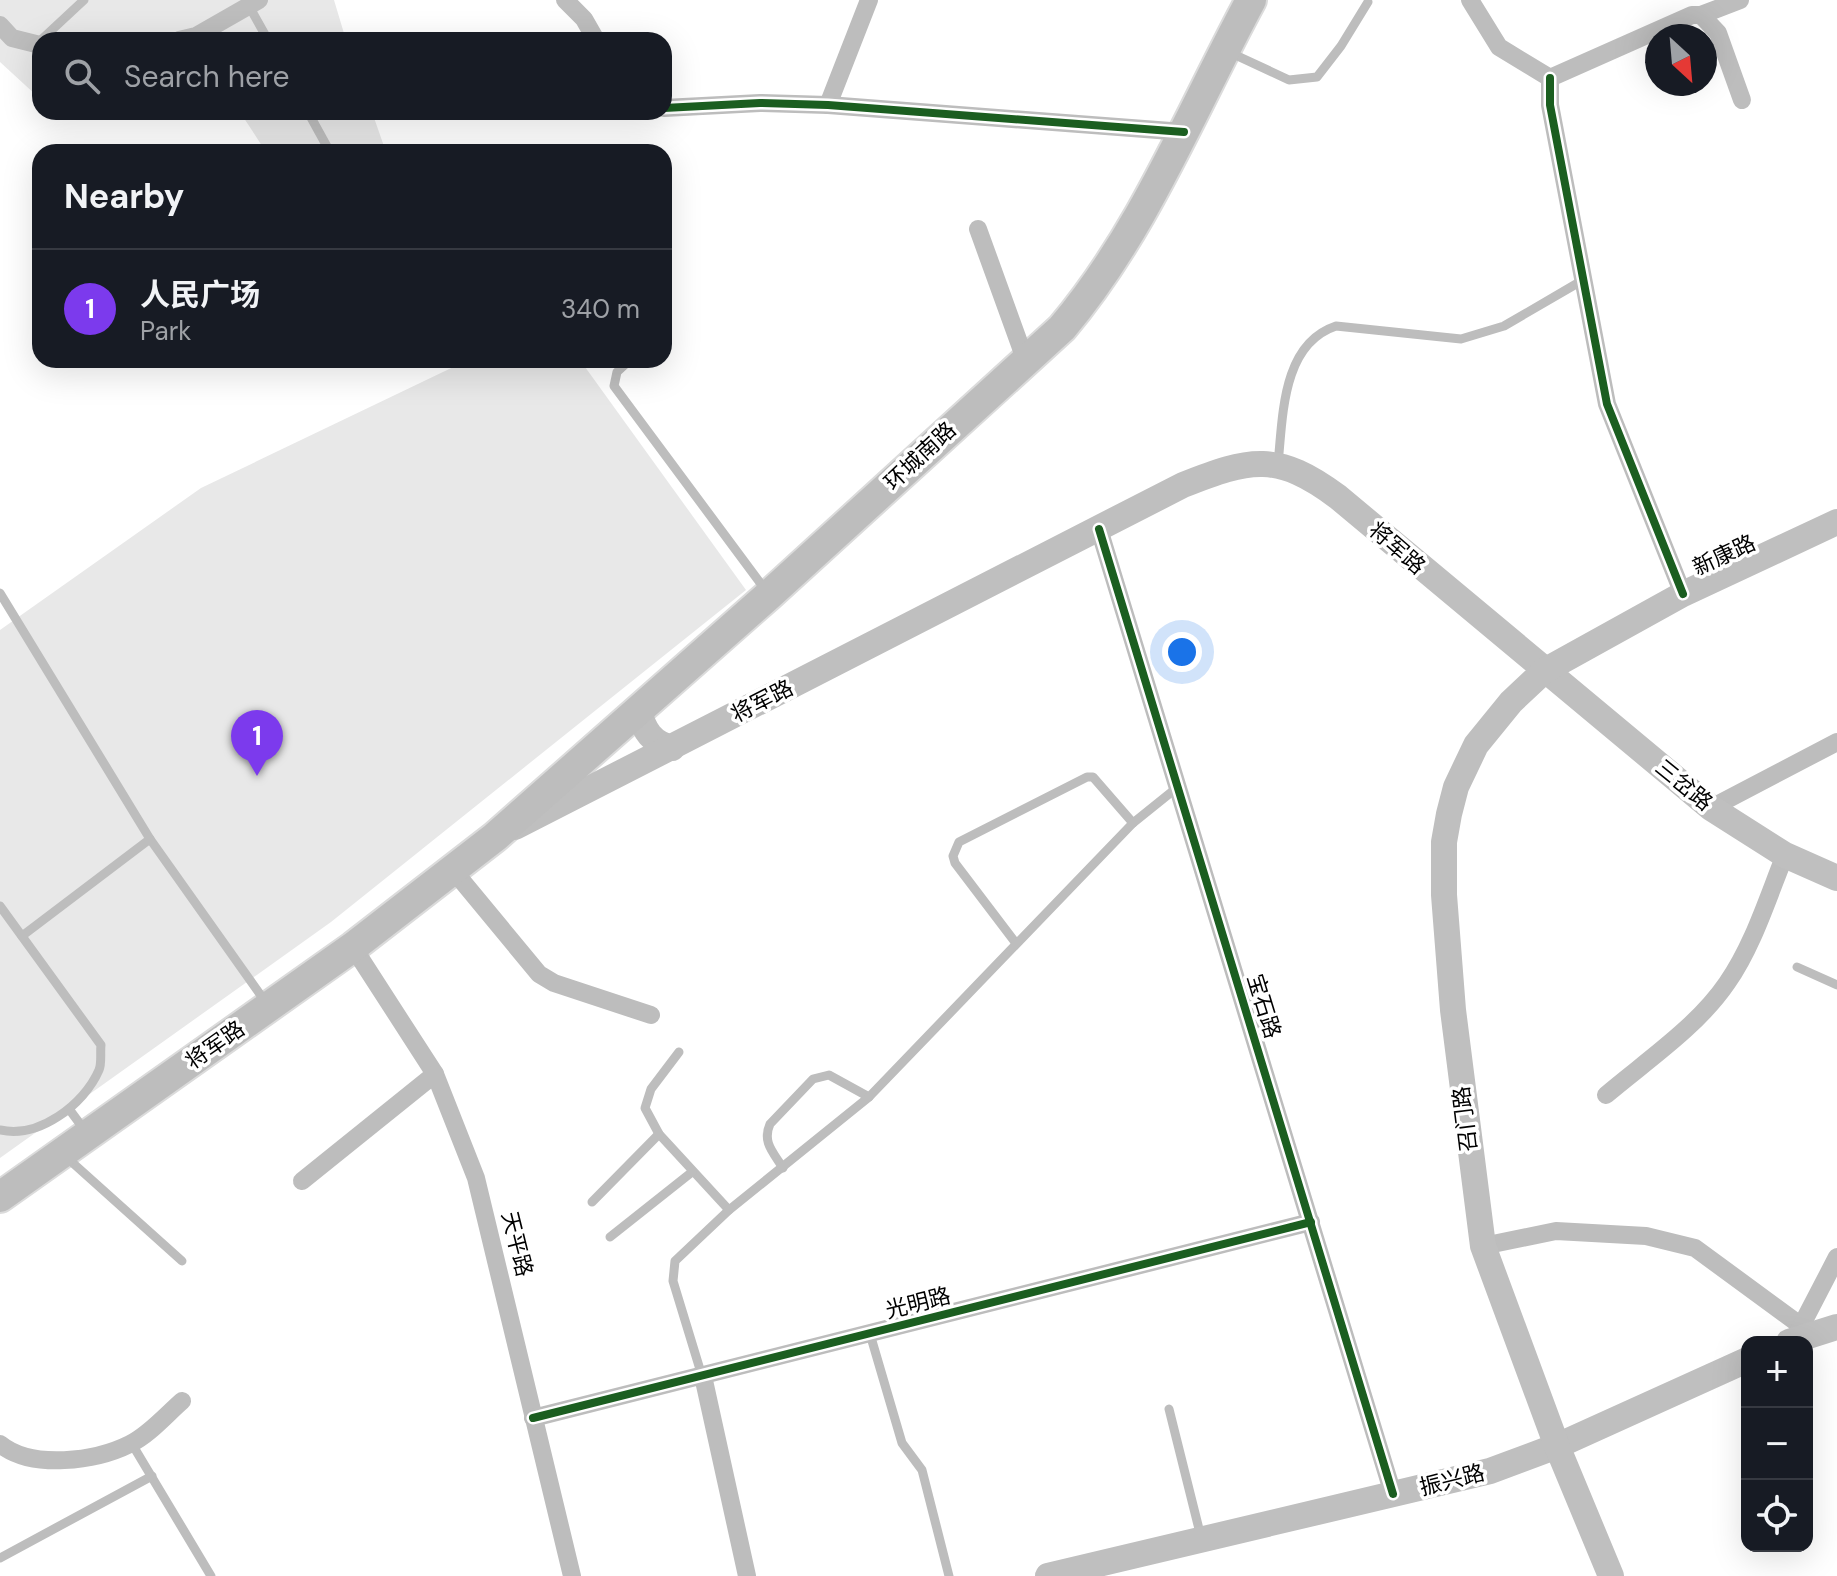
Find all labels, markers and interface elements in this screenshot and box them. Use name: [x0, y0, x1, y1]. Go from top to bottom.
north arrow: [1645, 24, 1717, 96]
search box: [32, 32, 672, 120]
icon: search: [60, 54, 104, 98]
text: Search here: [124, 57, 290, 96]
text: Nearby: [64, 174, 184, 219]
text: 人民广场: [140, 275, 260, 314]
text: 1: [85, 292, 95, 326]
text: 340 m: [561, 292, 640, 326]
text: Park: [140, 314, 191, 348]
street label: 环城南路: [878, 415, 962, 497]
street label: 将军路: [1363, 515, 1431, 581]
street label: 新康路: [1688, 528, 1760, 582]
your location: [1162, 632, 1202, 672]
street label: 将军路: [726, 673, 798, 729]
pin: 1: [231, 710, 283, 776]
street label: 三岔路: [1649, 753, 1719, 817]
street label: 宝石路: [1240, 970, 1288, 1042]
street label: 将军路: [180, 1014, 250, 1076]
street label: 召门路: [1447, 1084, 1483, 1154]
street label: 天平路: [495, 1208, 539, 1280]
street label: 光明路: [882, 1281, 954, 1325]
map controls: [1741, 1336, 1813, 1552]
button: +: [1741, 1336, 1813, 1408]
button: −: [1741, 1408, 1813, 1480]
street label: 振兴路: [1416, 1458, 1488, 1502]
button: locate: [1741, 1480, 1813, 1552]

